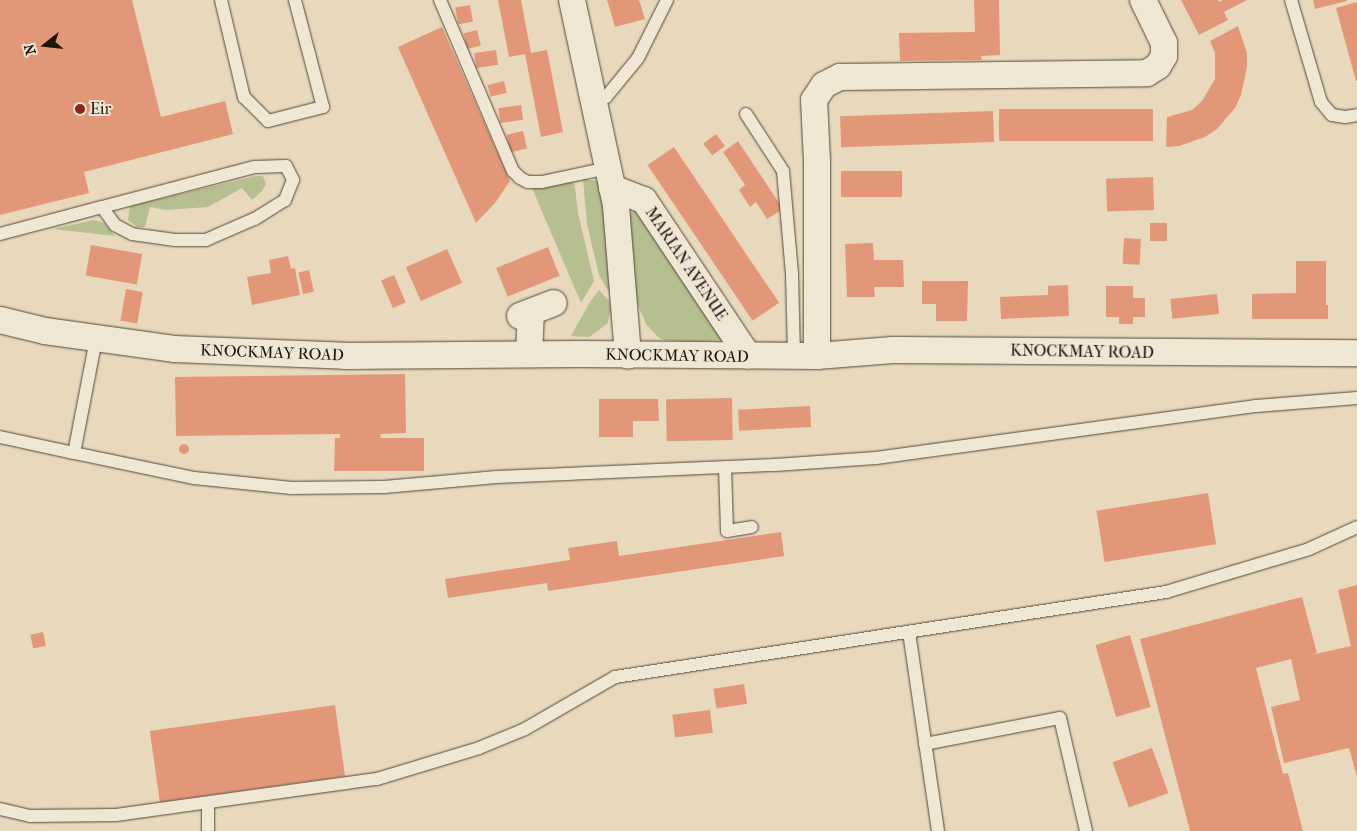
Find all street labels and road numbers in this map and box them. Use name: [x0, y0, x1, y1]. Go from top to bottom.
street label: MARIAN AVENUE: [641, 204, 731, 324]
street label: KNOCKMAY ROAD: [200, 341, 344, 365]
street label: KNOCKMAY ROAD: [1010, 341, 1154, 363]
street label: KNOCKMAY ROAD: [605, 345, 749, 367]

